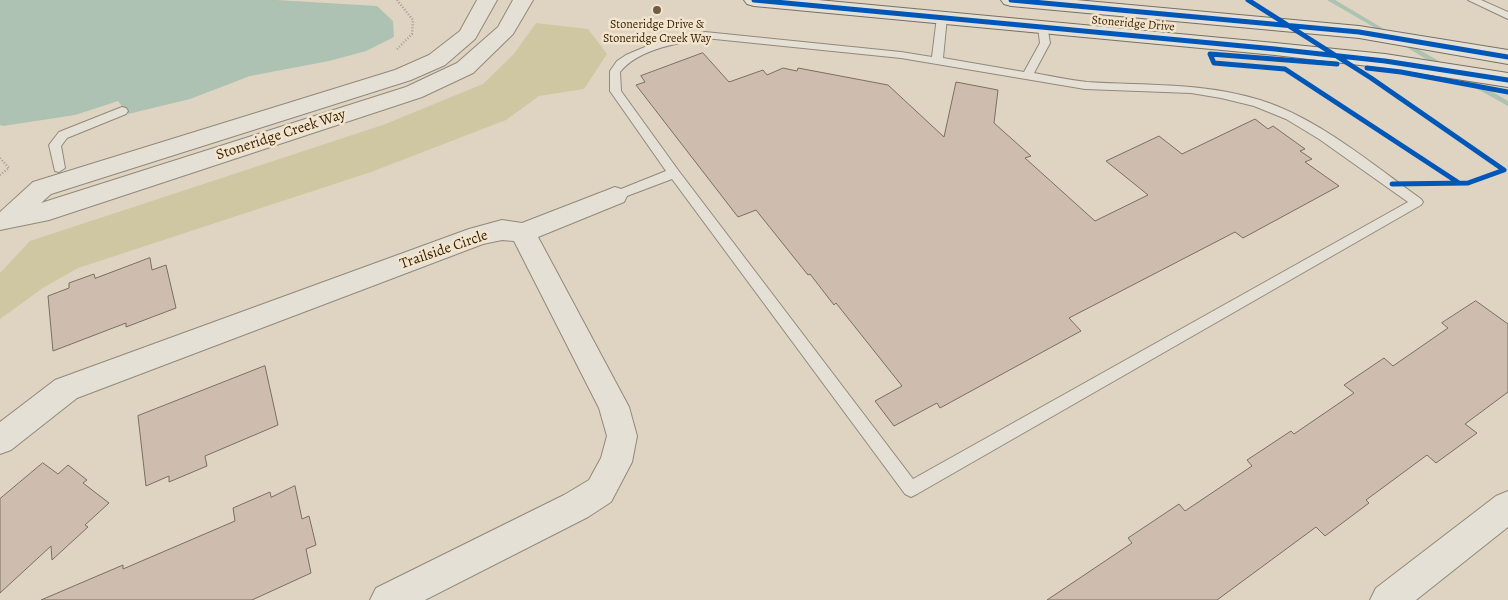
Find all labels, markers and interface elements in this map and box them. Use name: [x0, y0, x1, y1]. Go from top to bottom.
marker: Stoneridge Drive & Stoneridge Creek Way: [651, 4, 663, 16]
street label: Stoneridge Drive: [1091, 13, 1175, 35]
place label: Stoneridge Drive & Stoneridge Creek Way: [603, 18, 711, 46]
street label: Stoneridge Creek Way: [214, 106, 348, 164]
street label: Trailside Circle: [398, 227, 490, 273]

